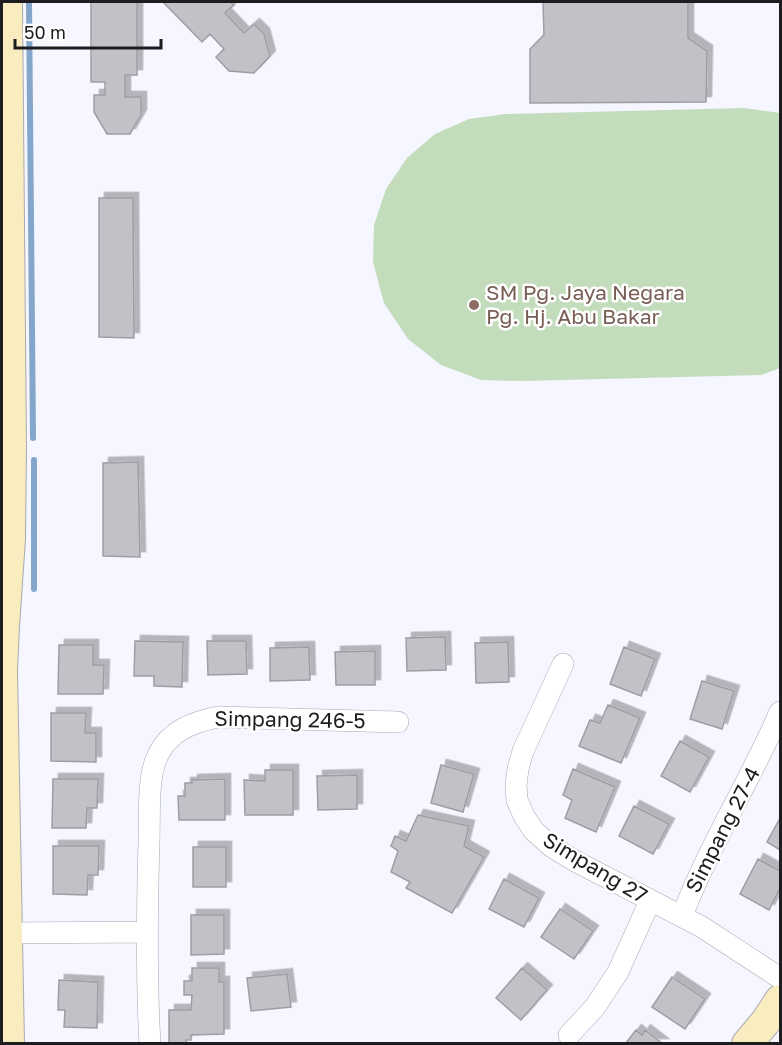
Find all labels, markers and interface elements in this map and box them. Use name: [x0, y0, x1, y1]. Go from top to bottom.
scale bar: [15, 12, 160, 50]
text: 50 m: [24, 21, 66, 43]
place label: SM Pg. Jaya Negara Pg. Hj. Abu Bakar: [486, 279, 685, 329]
marker: SM Pg. Jaya Negara Pg. Hj. Abu Bakar: [467, 298, 481, 312]
street label: Simpang 246-5: [214, 705, 366, 733]
street label: Simpang 27-4: [679, 762, 765, 897]
street label: Simpang 27: [539, 826, 652, 908]

